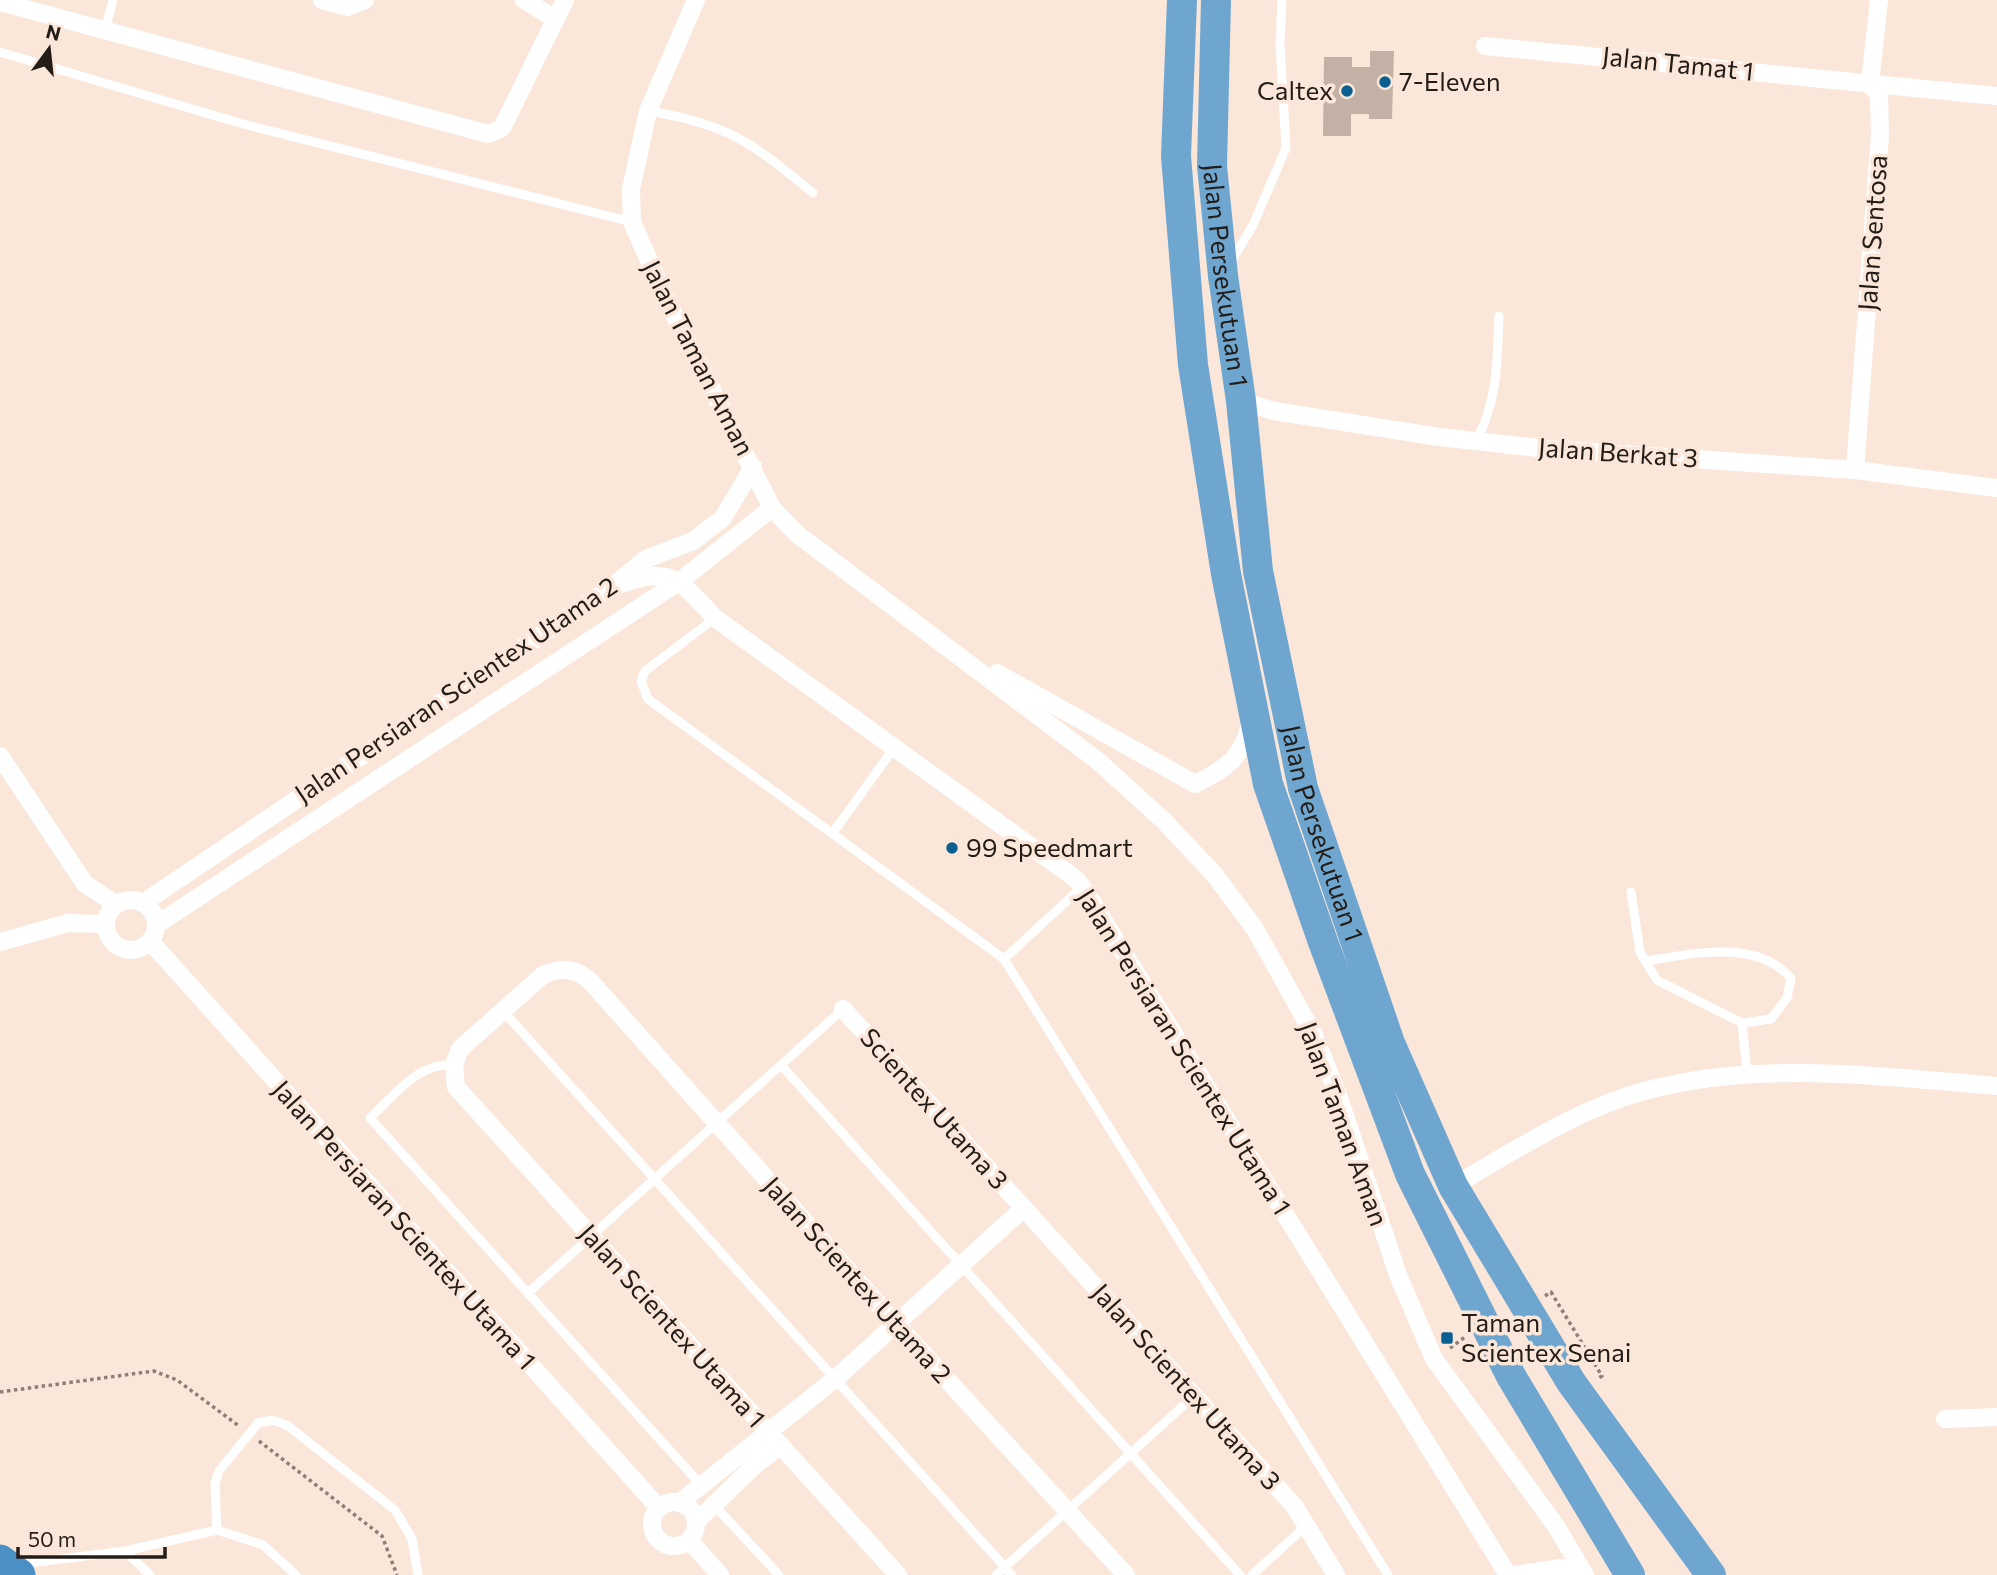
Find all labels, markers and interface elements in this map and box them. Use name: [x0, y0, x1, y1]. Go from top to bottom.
north arrow: [14, 14, 84, 84]
text: N: [44, 19, 63, 45]
street label: Jalan Tamat 1: [1601, 39, 1756, 86]
place label: 7-Eleven: [1399, 65, 1501, 96]
place label: Caltex: [1257, 74, 1333, 105]
marker: 7-Eleven: [1377, 74, 1393, 90]
marker: Caltex: [1339, 83, 1355, 99]
street label: Jalan Sentosa: [1851, 154, 1892, 312]
street label: Jalan Persekutuan 1: [1198, 162, 1256, 389]
street label: Jalan Taman Aman: [637, 255, 762, 460]
street label: Jalan Berkat 3: [1537, 430, 1699, 473]
street label: Jalan Persiaran Scientex Utama 2: [288, 569, 622, 808]
street label: Jalan Persekutuan 1: [1276, 722, 1371, 945]
place label: 99 Speedmart: [966, 831, 1133, 862]
marker: 99 Speedmart: [944, 840, 960, 856]
street label: Jalan Persiaran Scientex Utama 1: [1072, 882, 1299, 1220]
street label: Jalan Taman Aman: [1293, 1017, 1396, 1230]
street label: Scientex Utama 3: [855, 1021, 1015, 1195]
street label: Jalan Persiaran Scientex Utama 1: [267, 1073, 543, 1375]
street label: Jalan Scientex Utama 2: [757, 1170, 959, 1388]
street label: Jalan Scientex Utama 1: [574, 1217, 773, 1433]
street label: Jalan Scientex Utama 3: [1086, 1276, 1288, 1496]
place label: Taman Scientex Senai: [1461, 1306, 1632, 1367]
marker: Taman Scientex Senai: [1439, 1330, 1455, 1346]
scale bar: [18, 1516, 164, 1560]
text: 50 m: [28, 1526, 76, 1551]

